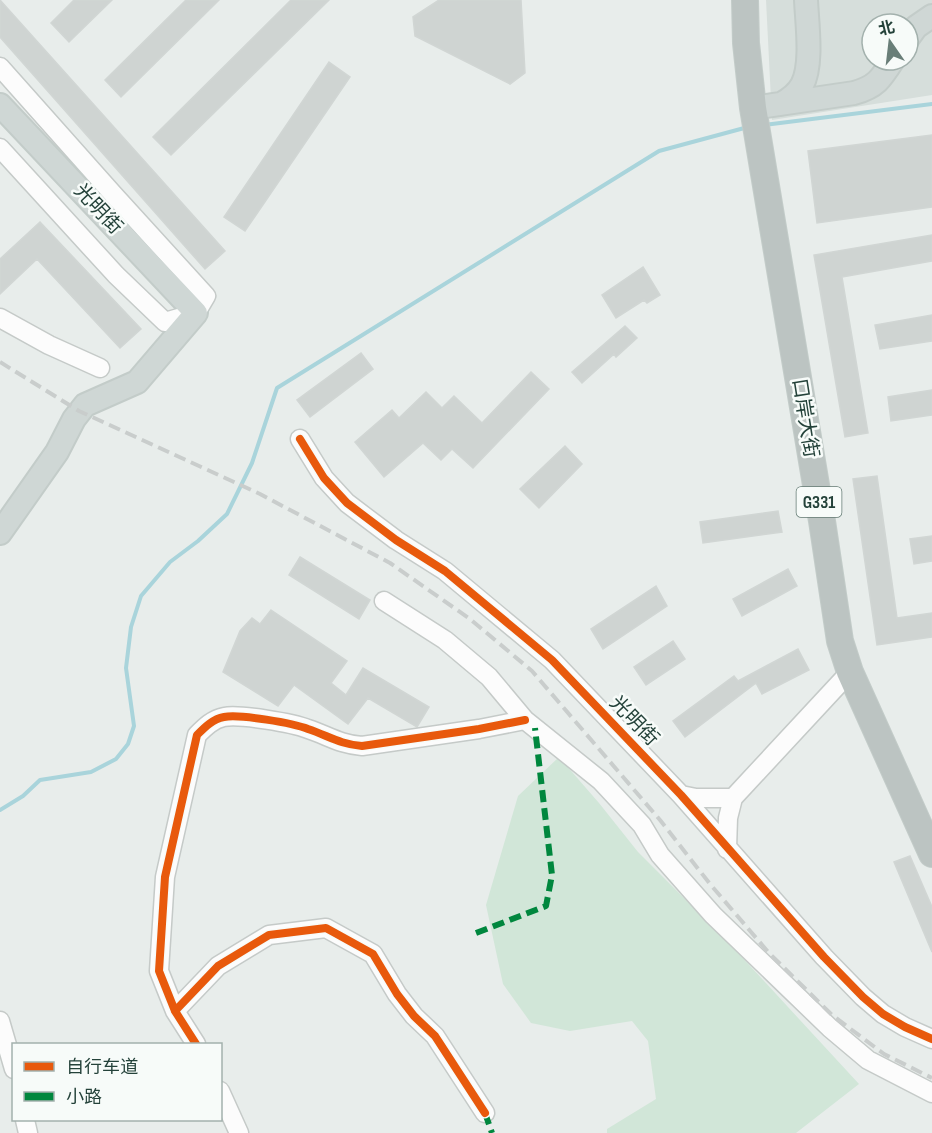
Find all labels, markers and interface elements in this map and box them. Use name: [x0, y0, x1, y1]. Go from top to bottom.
north arrow: [860, 12, 920, 72]
text: 北: [877, 18, 897, 40]
street label: 光明街: [69, 179, 127, 239]
street label: 口岸大街: [787, 377, 823, 459]
road number: G331: [796, 487, 842, 517]
street label: 光明街: [605, 691, 663, 751]
legend: [12, 1043, 222, 1121]
text: 自行车道: [66, 1057, 138, 1078]
text: 小路: [66, 1087, 102, 1108]

